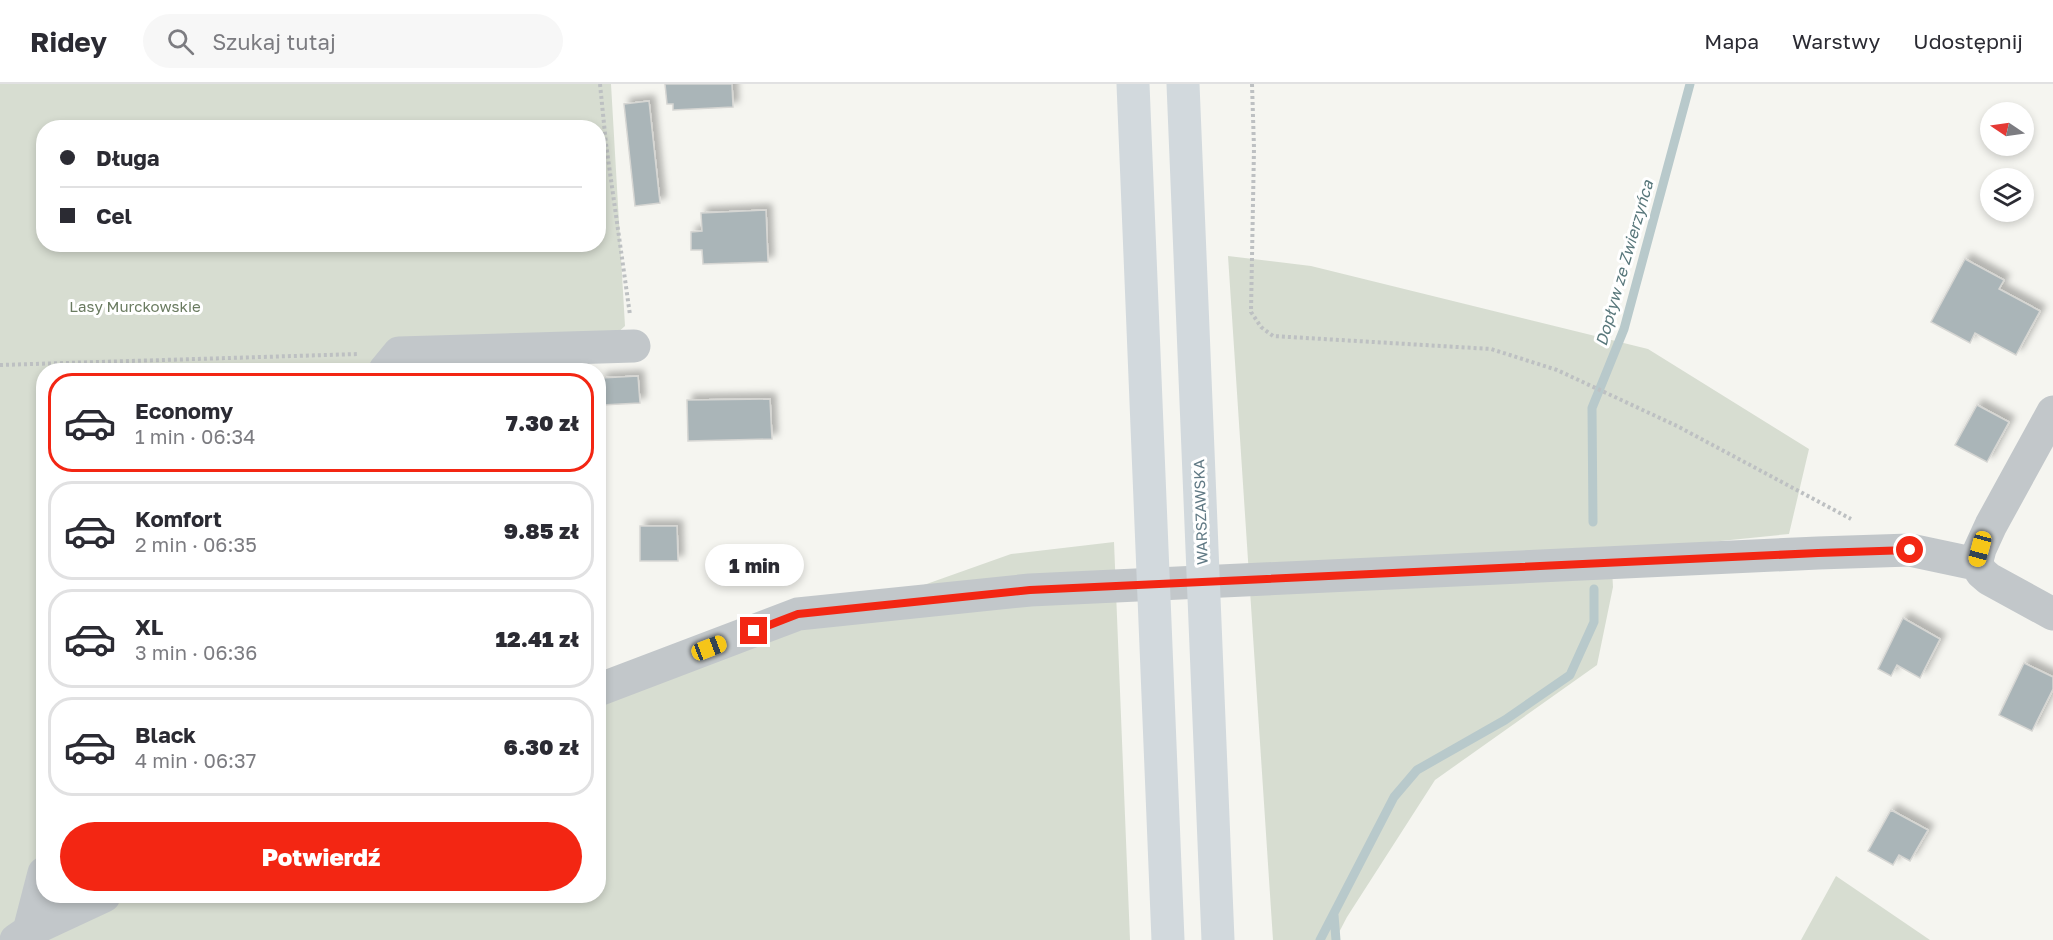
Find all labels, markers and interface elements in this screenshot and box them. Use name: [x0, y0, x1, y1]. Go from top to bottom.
search box: [143, 14, 563, 68]
text: Ridey: [30, 25, 107, 58]
icon: search: [164, 25, 197, 58]
text: Szukaj tutaj: [212, 28, 336, 55]
text: Mapa: [1704, 28, 1759, 54]
text: Warstwy: [1792, 28, 1880, 54]
text: Udostępnij: [1913, 28, 2023, 54]
north arrow: [1980, 102, 2034, 156]
map controls: [1980, 102, 2034, 222]
text: Długa: [96, 144, 160, 171]
button: layers: [1980, 168, 2034, 222]
water label: Dopływ ze Zwierzyńca: [1591, 177, 1657, 348]
text: Cel: [96, 202, 132, 229]
park label: Lasy Murckowskie: [69, 297, 201, 315]
icon: car: [63, 396, 117, 450]
text: Economy: [135, 397, 233, 424]
text: 7.30 zł: [506, 409, 579, 436]
text: 1 min · 06:34: [135, 424, 255, 448]
street label: WARSZAWSKA: [1189, 459, 1211, 565]
icon: car: [63, 504, 117, 558]
text: Komfort: [135, 505, 222, 532]
text: 9.85 zł: [504, 517, 579, 544]
car: [1967, 529, 1993, 569]
text: 2 min · 06:35: [135, 532, 257, 556]
route start: [1896, 536, 1923, 563]
callout: 1 min: [704, 544, 804, 586]
text: 1 min: [729, 553, 780, 577]
icon: car: [63, 612, 117, 666]
text: XL: [135, 613, 163, 640]
route end: [740, 617, 767, 644]
text: 12.41 zł: [495, 625, 579, 652]
car: [689, 633, 729, 663]
text: 3 min · 06:36: [135, 640, 257, 664]
icon: car: [63, 720, 117, 774]
text: Black: [135, 721, 196, 748]
text: 6.30 zł: [504, 733, 579, 760]
text: 4 min · 06:37: [135, 748, 256, 772]
button: Potwierdź: [60, 822, 582, 891]

